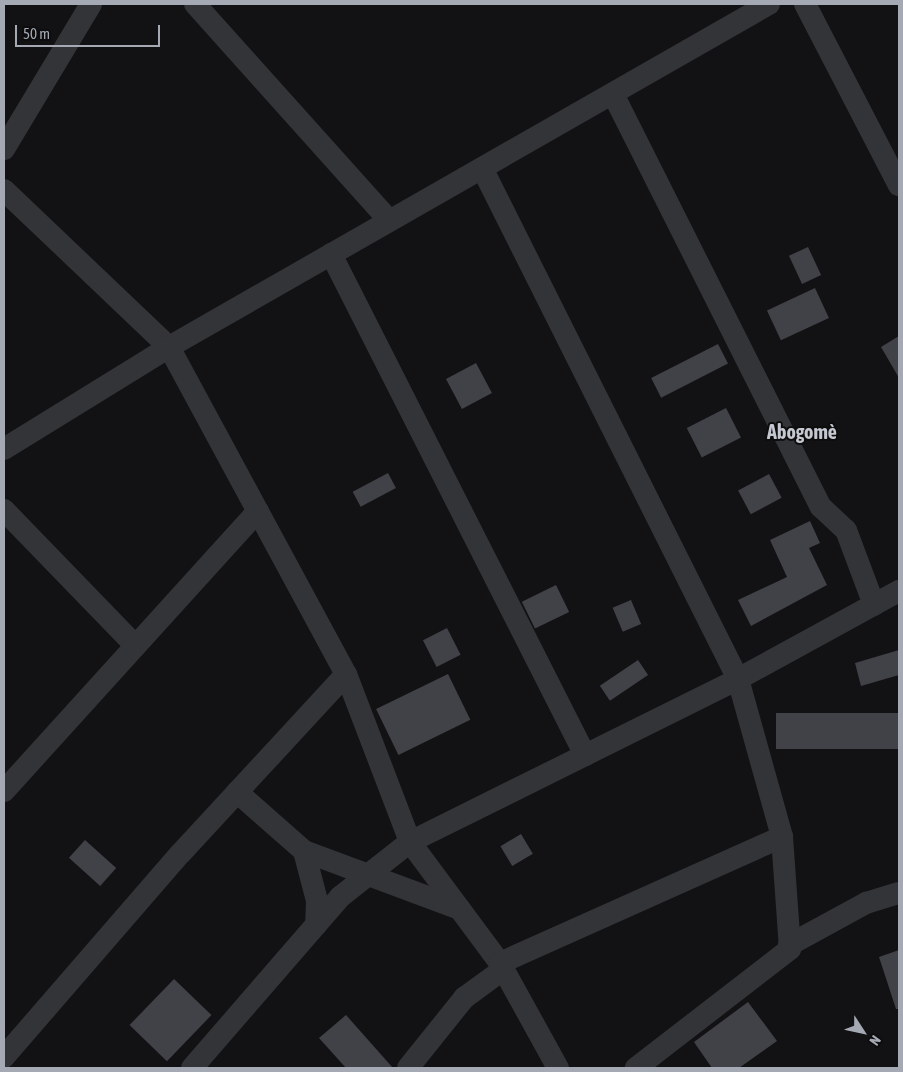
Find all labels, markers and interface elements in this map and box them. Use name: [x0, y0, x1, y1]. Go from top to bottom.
scale bar: [18, 15, 162, 47]
text: 50 m: [23, 25, 50, 42]
district label: Abogomè: [767, 419, 837, 443]
north arrow: [838, 1007, 888, 1057]
text: N: [866, 1033, 884, 1049]

